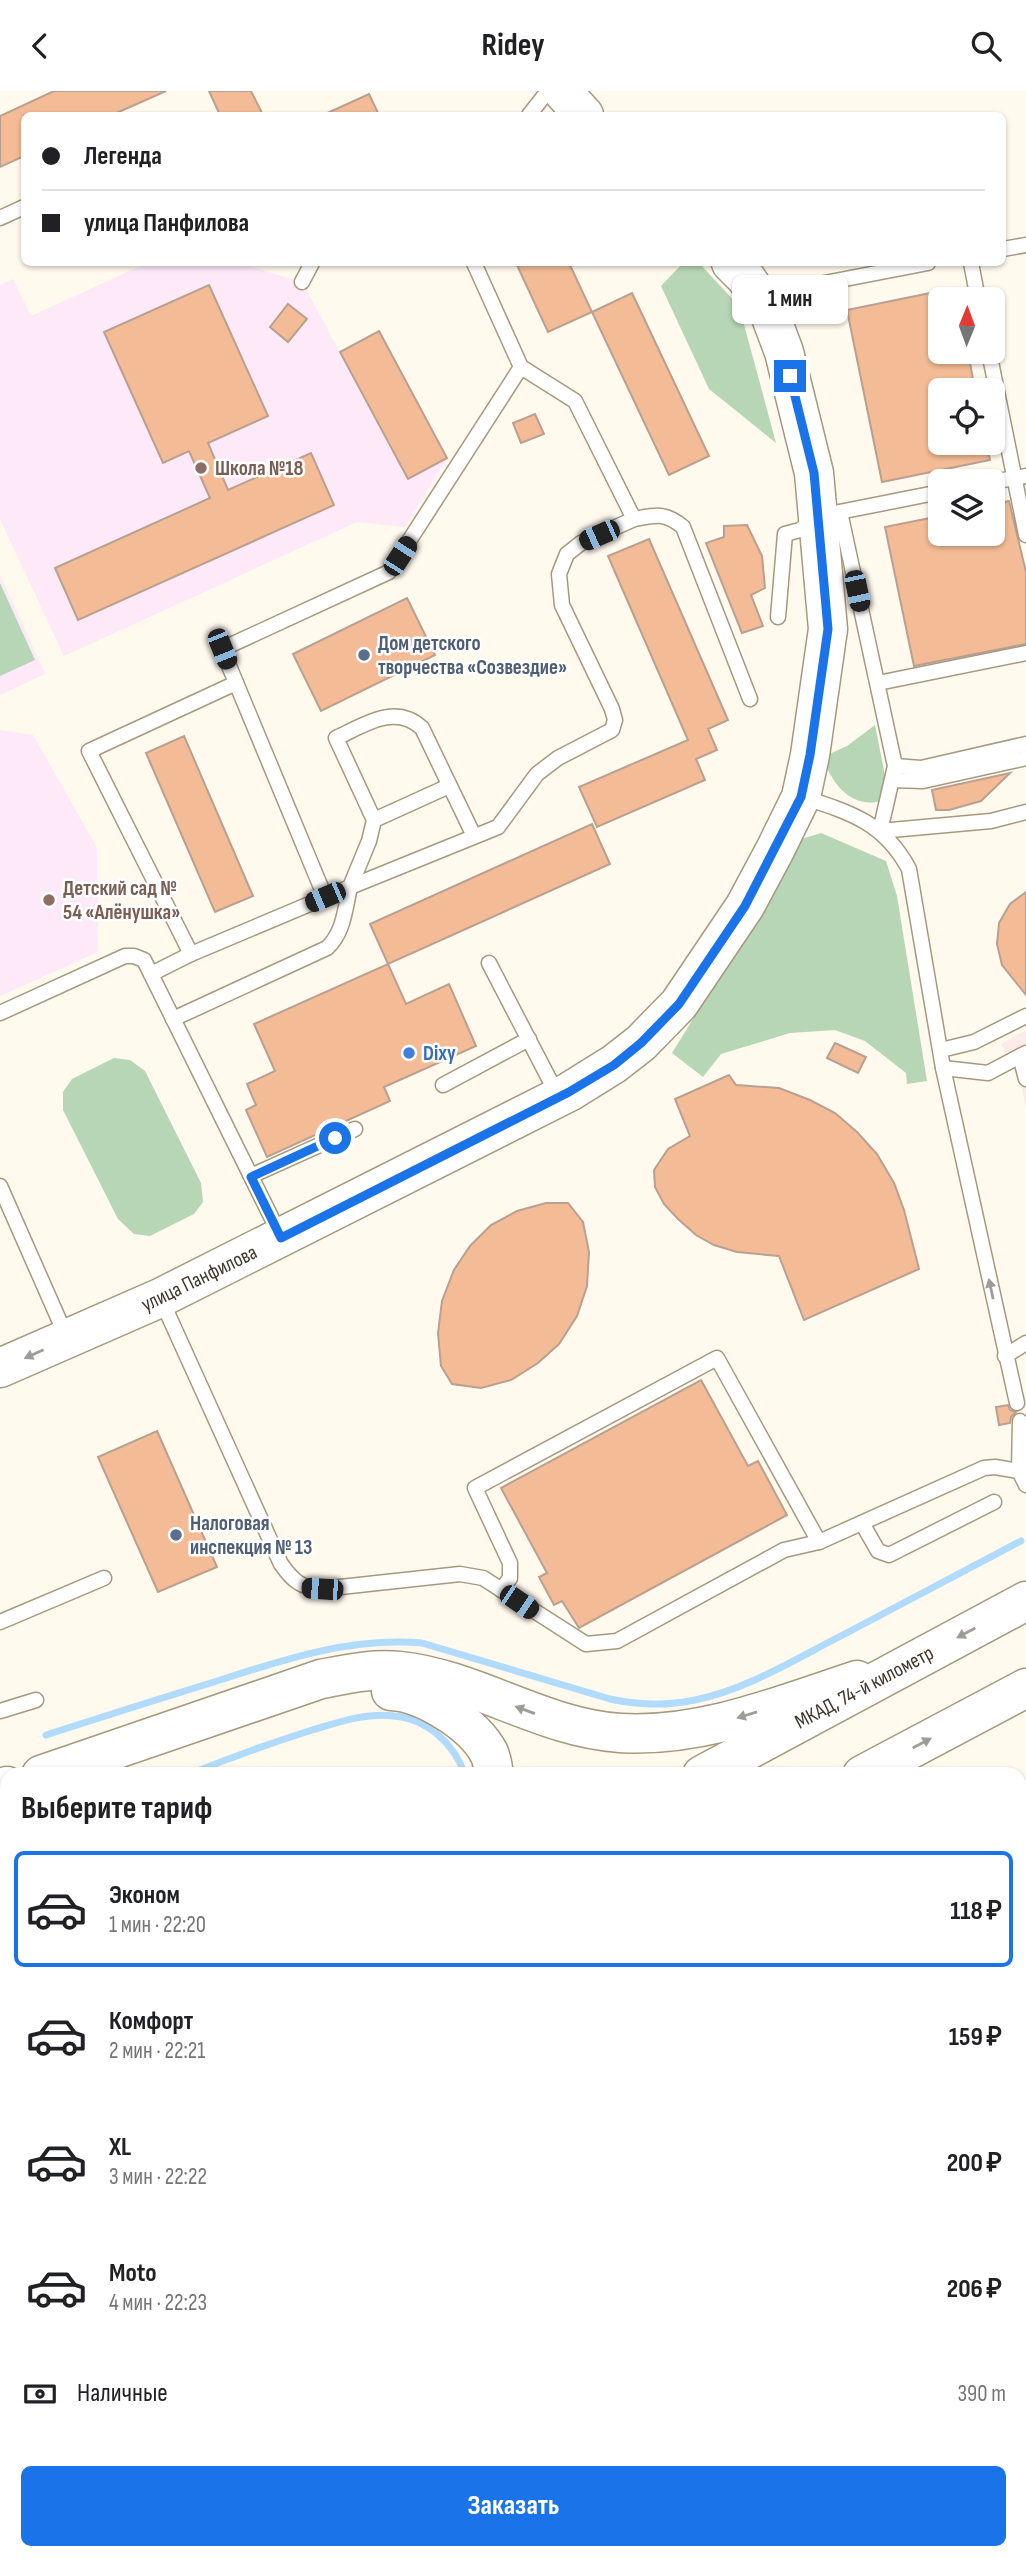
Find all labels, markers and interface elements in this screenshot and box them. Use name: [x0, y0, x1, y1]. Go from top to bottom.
text: Ridey: [482, 26, 544, 65]
icon: back: [21, 27, 59, 65]
icon: search: [967, 27, 1005, 65]
text: Легенда: [84, 141, 162, 172]
text: улица Панфилова: [84, 208, 249, 239]
callout: 1 мин: [732, 275, 848, 323]
text: 1 мин: [768, 285, 812, 313]
north arrow: [928, 287, 1004, 364]
map controls: [928, 287, 1005, 546]
route end: [774, 360, 806, 392]
button: locate: [928, 378, 1005, 455]
place label: Школа №18: [215, 456, 304, 481]
marker: Школа №18: [193, 460, 209, 476]
button: layers: [928, 469, 1005, 546]
car: [576, 517, 623, 553]
car: [380, 533, 421, 579]
car: [843, 568, 872, 614]
car: [205, 626, 240, 672]
place label: Дом детского творчества «Созвездие»: [378, 631, 567, 680]
marker: Дом детского творчества «Созвездие»: [356, 647, 372, 663]
place label: Детский сад № 54 «Алёнушка»: [63, 876, 180, 925]
car: [302, 879, 349, 915]
marker: Детский сад № 54 «Алёнушка»: [41, 892, 57, 908]
place label: Dixy: [423, 1041, 456, 1066]
marker: Dixy: [401, 1045, 417, 1061]
route start: [319, 1122, 351, 1154]
street label: улица Панфилова: [137, 1240, 261, 1317]
one-way arrow: [985, 1278, 996, 1300]
one-way arrow: [23, 1348, 44, 1359]
place label: Налоговая инспекция № 13: [190, 1511, 312, 1560]
marker: Налоговая инспекция № 13: [168, 1527, 184, 1543]
car: [301, 1577, 344, 1601]
car: [496, 1582, 543, 1622]
one-way arrow: [956, 1627, 976, 1638]
street label: МКАД, 74-й километр: [791, 1640, 938, 1735]
one-way arrow: [514, 1704, 535, 1715]
one-way arrow: [737, 1711, 758, 1721]
one-way arrow: [912, 1737, 932, 1748]
text: Выберите тариф: [21, 1789, 212, 1828]
icon: car: [25, 1878, 88, 1941]
text: Эконом: [109, 1880, 180, 1911]
text: 118 ₽: [950, 1896, 1002, 1927]
text: 1 мин · 22:20: [109, 1911, 206, 1939]
icon: car: [25, 2004, 88, 2067]
text: Комфорт: [109, 2006, 193, 2037]
text: 159 ₽: [949, 2022, 1002, 2053]
text: 2 мин · 22:21: [109, 2037, 205, 2065]
icon: car: [25, 2130, 88, 2193]
text: XL: [109, 2132, 131, 2163]
text: 200 ₽: [947, 2148, 1002, 2179]
text: 3 мин · 22:22: [109, 2163, 207, 2191]
icon: car: [25, 2256, 88, 2319]
text: Moto: [109, 2258, 157, 2289]
text: 206 ₽: [947, 2274, 1002, 2305]
text: 4 мин · 22:23: [109, 2289, 207, 2317]
icon: cash: [21, 2375, 59, 2413]
text: Наличные: [77, 2378, 168, 2409]
text: 390 m: [957, 2380, 1006, 2408]
button: Заказать: [21, 2466, 1006, 2546]

